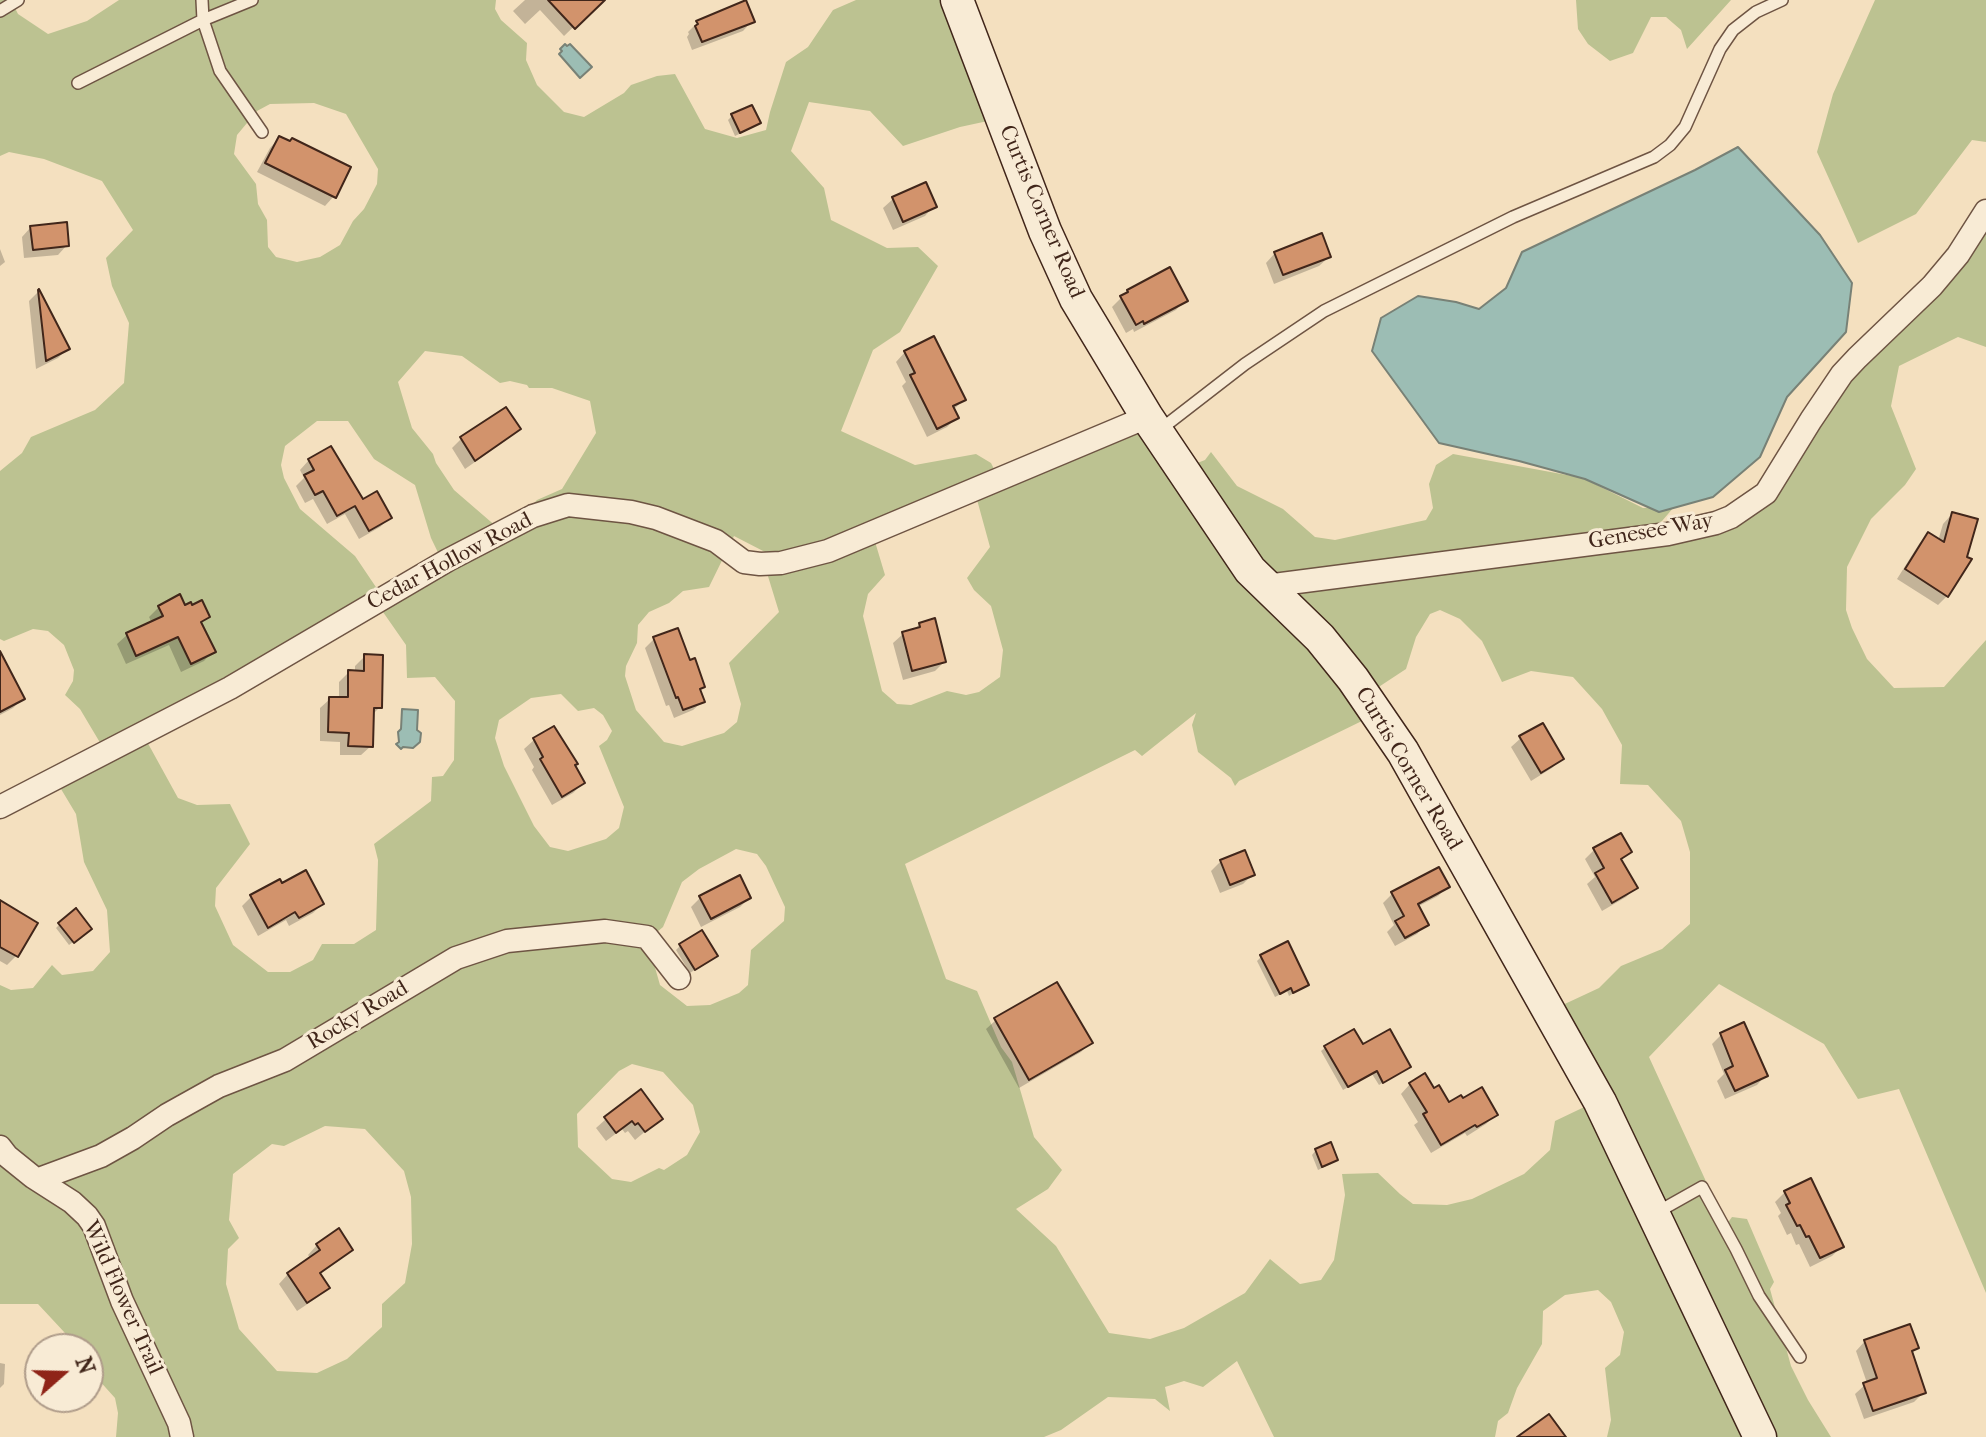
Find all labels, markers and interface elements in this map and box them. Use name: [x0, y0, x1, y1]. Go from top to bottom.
street label: Curtis Corner Road: [993, 121, 1089, 303]
street label: Cedar Hollow Road: [363, 507, 537, 617]
street label: Genesee Way: [1587, 508, 1715, 556]
street label: Curtis Corner Road: [1349, 683, 1467, 855]
street label: Rocky Road: [303, 976, 413, 1056]
street label: Wild Flower Trail: [76, 1217, 168, 1379]
north arrow: [24, 1333, 104, 1413]
text: N: [70, 1353, 100, 1378]

